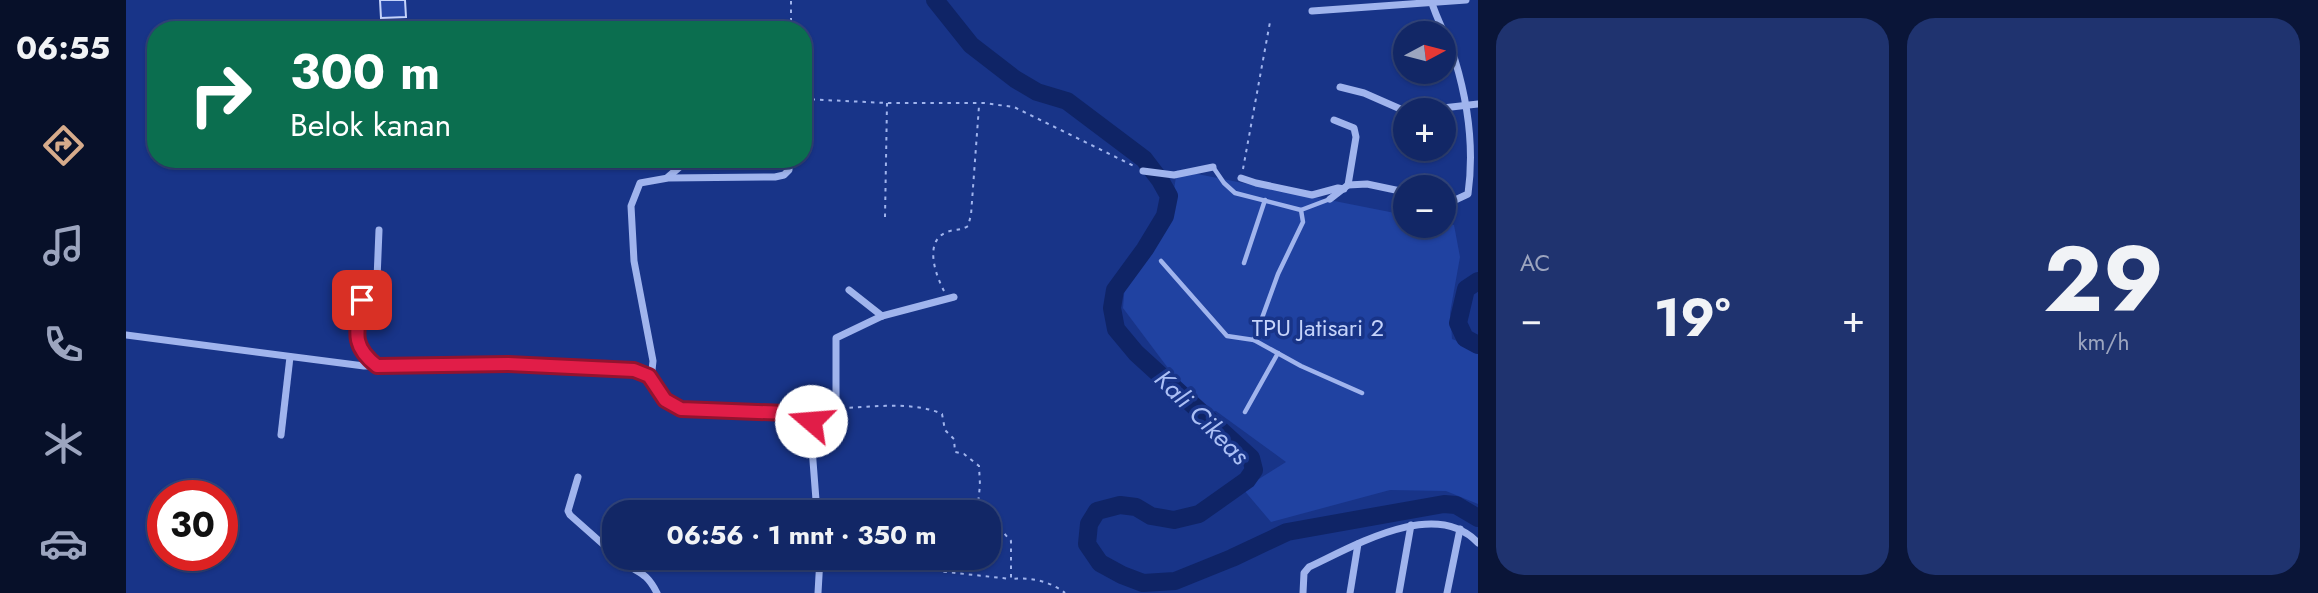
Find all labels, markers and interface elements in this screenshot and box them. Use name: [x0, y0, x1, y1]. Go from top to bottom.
north arrow: [1393, 21, 1456, 84]
map controls: [1393, 21, 1456, 238]
text: 06:55: [16, 25, 110, 71]
text: 300 m: [290, 37, 440, 107]
icon: right: [175, 49, 266, 140]
button: +: [1393, 98, 1456, 161]
text: Belok kanan: [290, 102, 451, 148]
icon: directions: [39, 121, 88, 170]
button: −: [1393, 175, 1456, 238]
text: 29: [2043, 214, 2164, 345]
icon: music: [39, 221, 88, 270]
text: AC: [1520, 246, 1550, 280]
pin: [332, 270, 392, 330]
text: 19°: [1654, 280, 1730, 356]
icon: arrive: [343, 281, 381, 319]
text: −: [1520, 291, 1542, 346]
text: +: [1842, 291, 1865, 346]
park label: TPU Jatisari 2: [1252, 310, 1384, 345]
icon: phone: [39, 320, 88, 369]
text: km/h: [2078, 325, 2129, 359]
water label: Kali Cikeas: [1146, 361, 1259, 474]
position arrow: [774, 384, 848, 458]
icon: climate: [39, 419, 88, 468]
speed limit sign: 30: [147, 480, 238, 571]
text: 06:56 · 1 mnt · 350 m: [667, 516, 936, 554]
icon: car: [39, 519, 88, 568]

